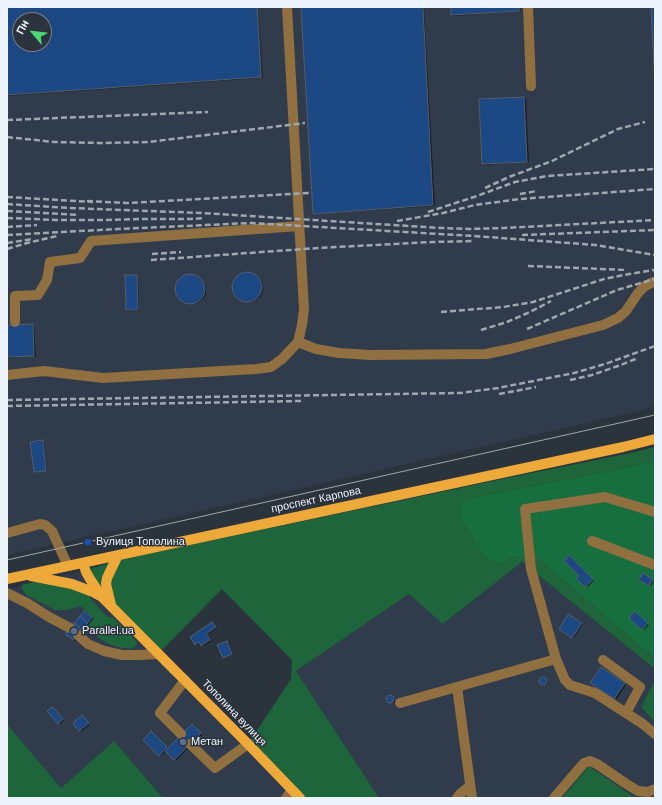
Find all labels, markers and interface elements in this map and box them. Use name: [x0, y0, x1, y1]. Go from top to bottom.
north arrow: [12, 12, 52, 52]
text: Пн: [14, 18, 31, 36]
street label: проспект Карпова: [270, 484, 362, 516]
place label: Вулиця Тополина: [96, 535, 185, 549]
marker: Вулиця Тополина: [83, 537, 93, 547]
place label: Parallel.ua: [82, 624, 134, 638]
marker: Parallel.ua: [69, 626, 79, 636]
street label: Тополина вулиця: [199, 677, 269, 749]
place label: Метан: [191, 735, 223, 749]
marker: Метан: [178, 737, 188, 747]

